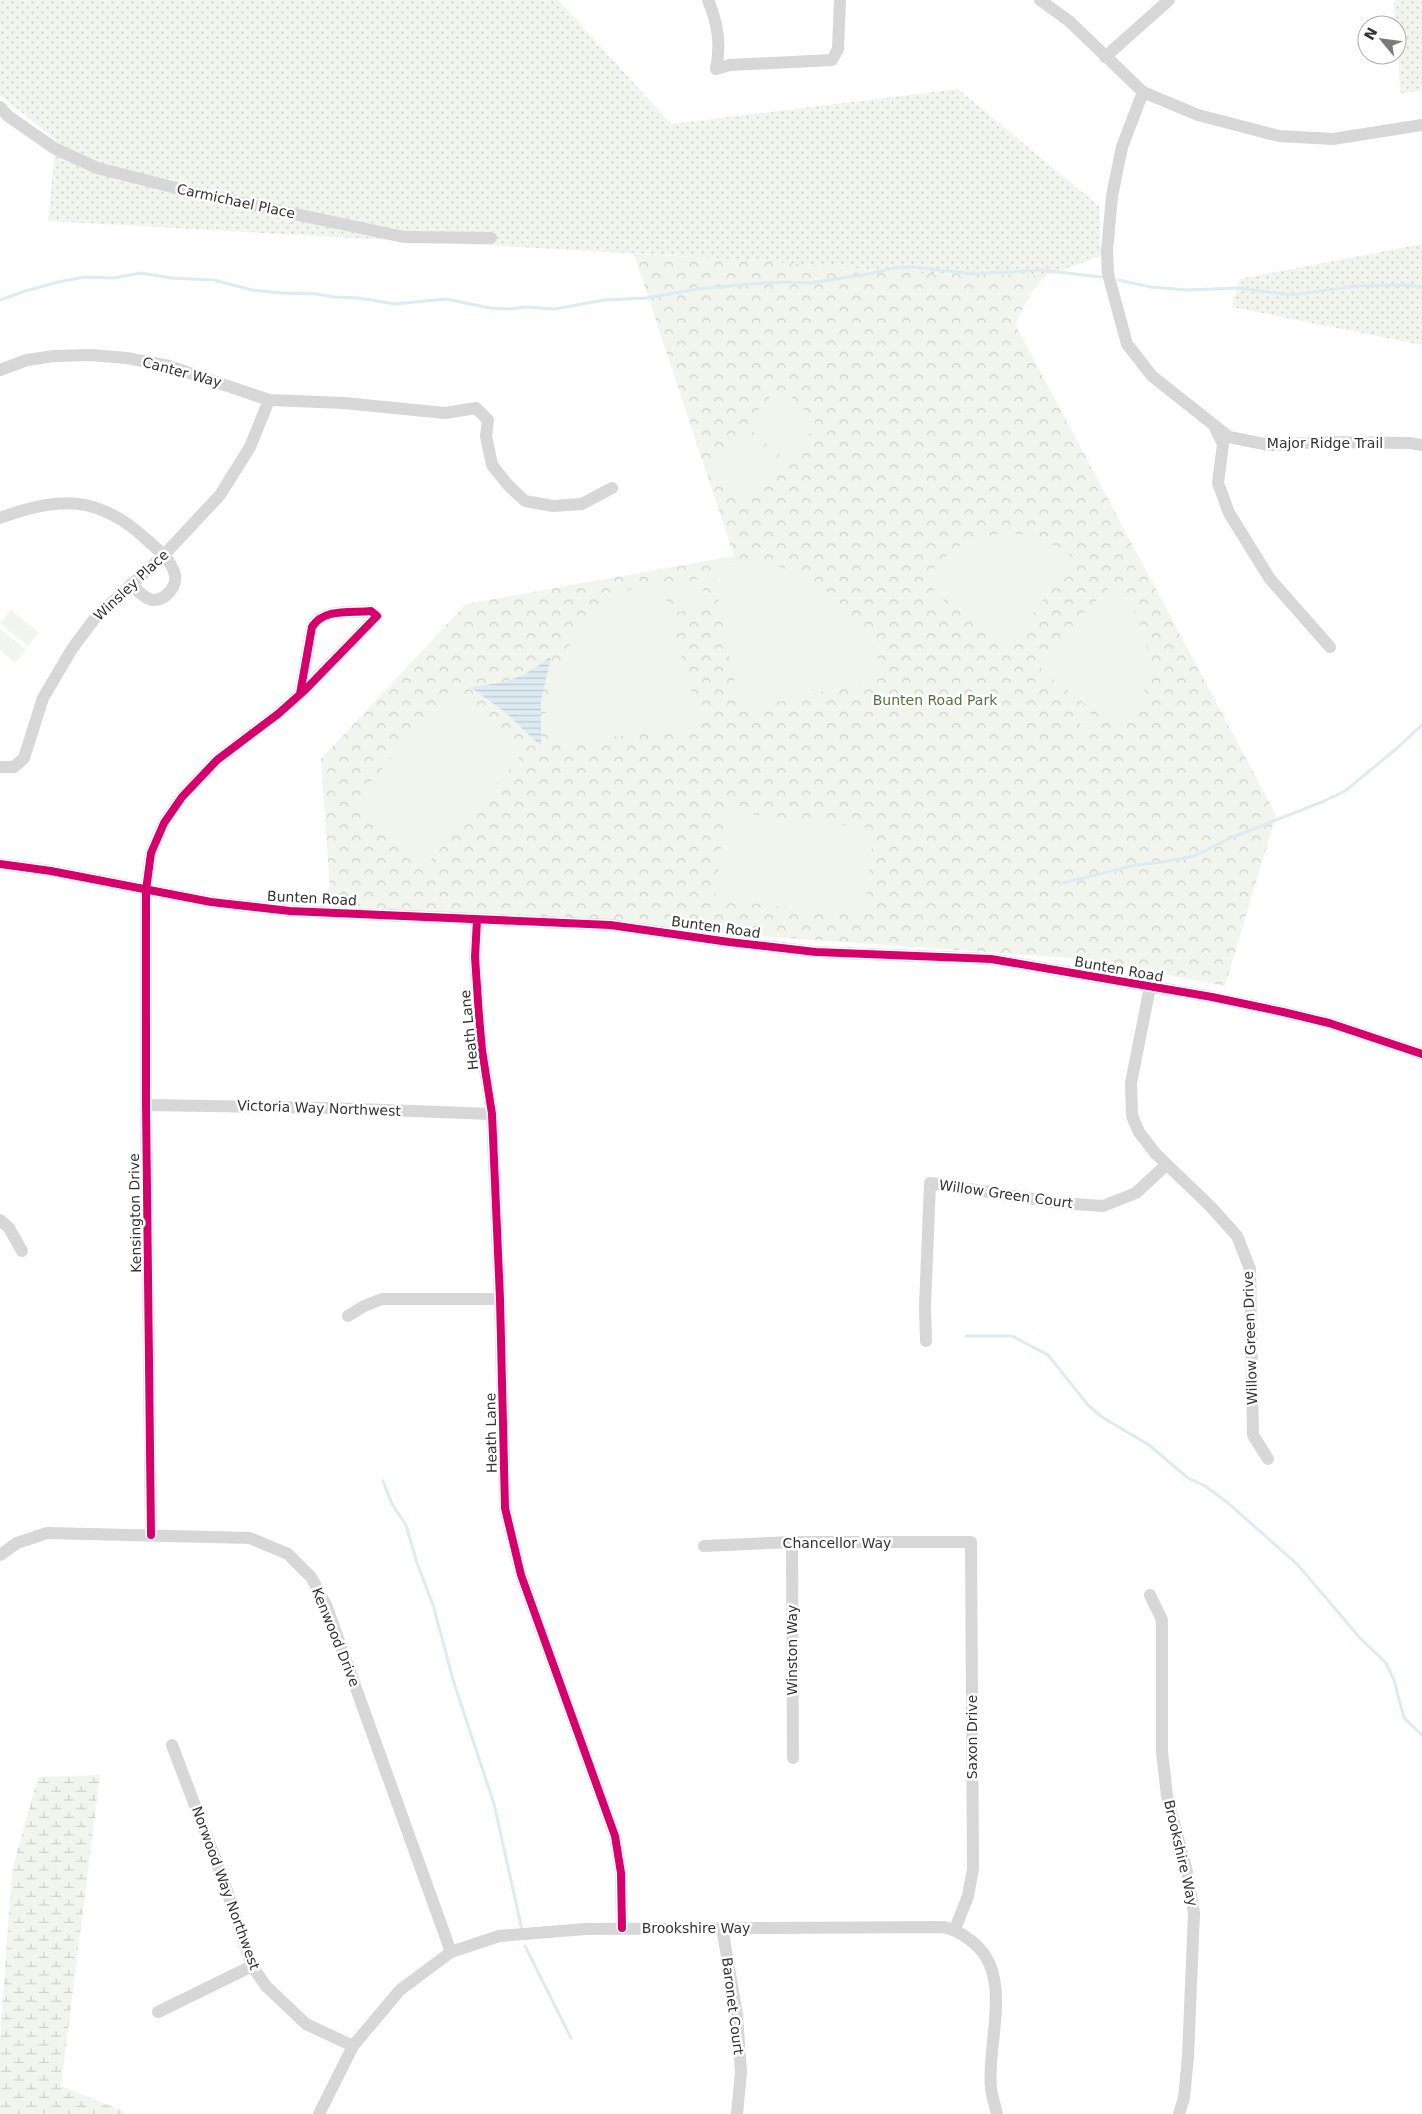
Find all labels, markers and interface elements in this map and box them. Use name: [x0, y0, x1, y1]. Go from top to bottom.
north arrow: [1357, 15, 1407, 65]
text: N: [1361, 25, 1380, 43]
street label: Carmichael Place: [175, 181, 297, 221]
street label: Canter Way: [141, 354, 223, 390]
street label: Major Ridge Trail: [1267, 435, 1383, 451]
street label: Winsley Place: [90, 546, 172, 624]
park label: Bunten Road Park: [873, 692, 998, 708]
street label: Bunten Road: [267, 888, 357, 908]
street label: Bunten Road: [670, 913, 762, 941]
street label: Bunten Road: [1073, 953, 1165, 985]
street label: Heath Lane: [457, 989, 481, 1071]
street label: Victoria Way Northwest: [237, 1097, 402, 1119]
street label: Kensington Drive: [126, 1153, 144, 1273]
street label: Willow Green Court: [938, 1177, 1074, 1211]
street label: Willow Green Drive: [1240, 1271, 1260, 1405]
street label: Heath Lane: [482, 1393, 500, 1473]
street label: Chancellor Way: [783, 1535, 891, 1551]
street label: Kenwood Drive: [309, 1585, 363, 1689]
street label: Winston Way: [784, 1605, 800, 1695]
street label: Saxon Drive: [964, 1695, 980, 1779]
street label: Brookshire Way: [1161, 1798, 1201, 1908]
street label: Norwood Way Northwest: [189, 1804, 263, 1972]
street label: Brookshire Way: [642, 1920, 750, 1936]
street label: Baronet Court: [719, 1956, 747, 2056]

